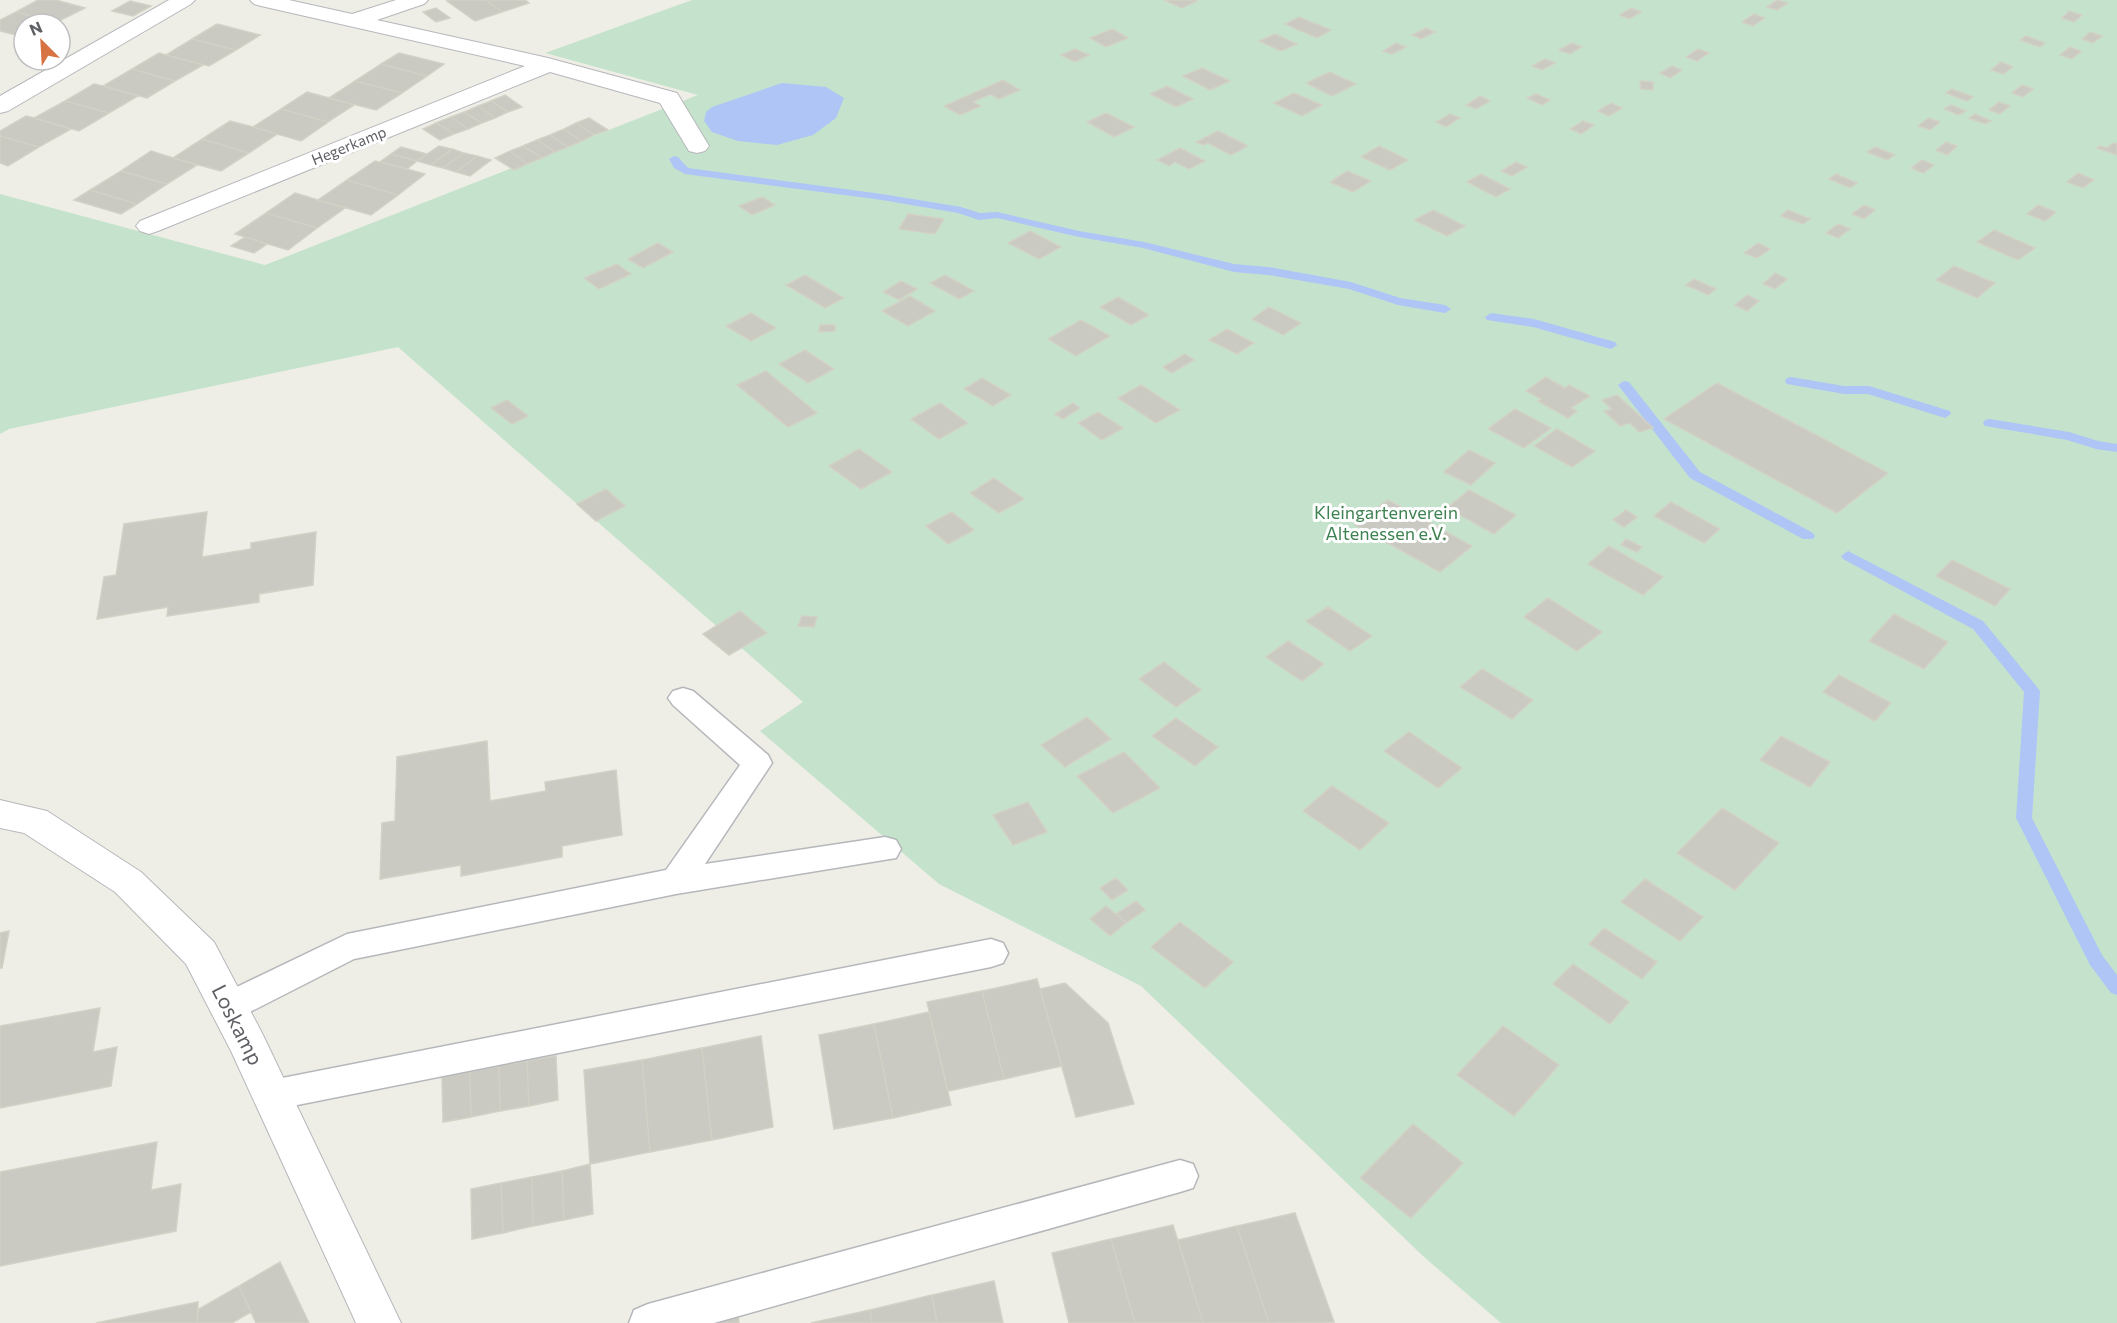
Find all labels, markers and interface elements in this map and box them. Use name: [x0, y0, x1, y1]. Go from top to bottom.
north arrow: [12, 12, 72, 72]
text: N: [26, 17, 45, 39]
street label: Hegerkamp: [309, 122, 389, 168]
park label: Kleingartenverein Altenessen e.V.: [1314, 501, 1458, 544]
street label: Loskamp: [207, 980, 269, 1069]

